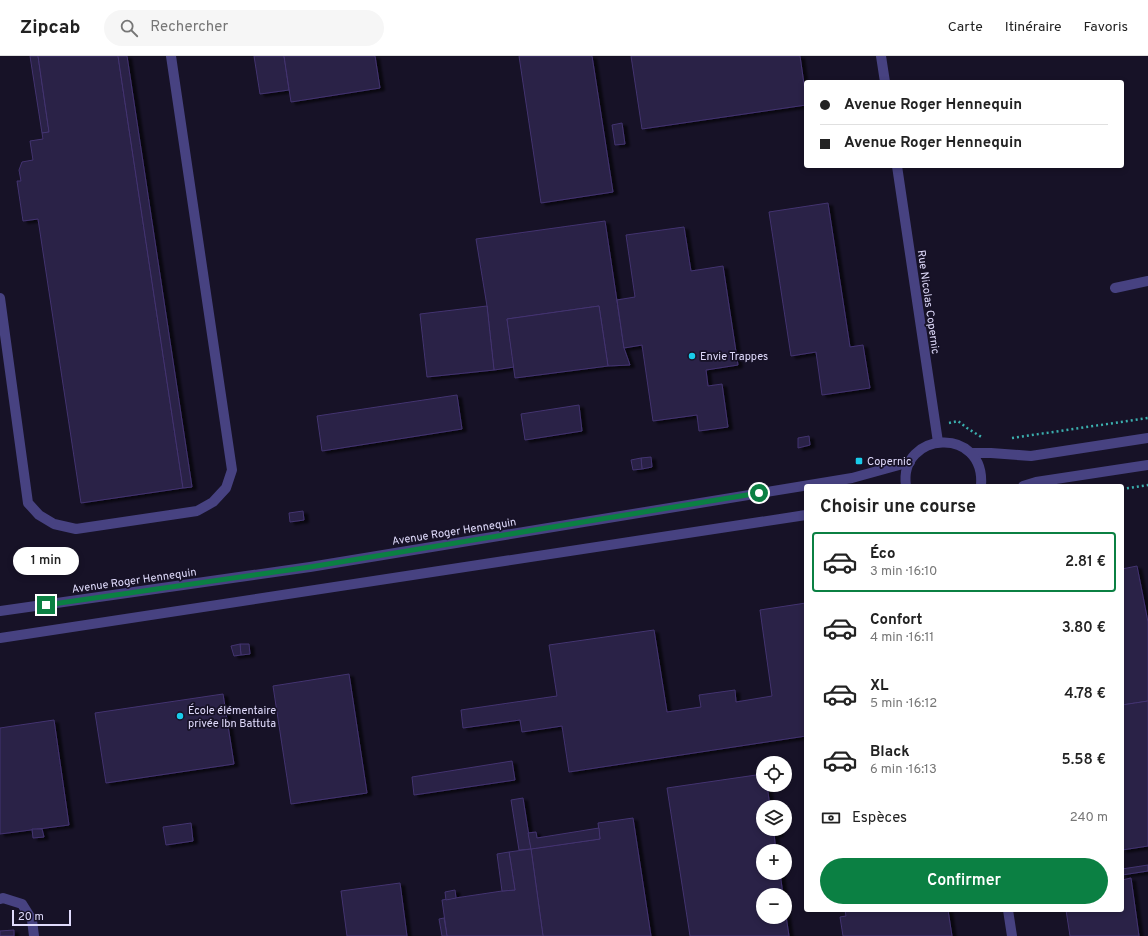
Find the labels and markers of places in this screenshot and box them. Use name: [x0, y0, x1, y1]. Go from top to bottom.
place label: Envie Trappes: [700, 350, 768, 364]
marker: Envie Trappes: [687, 351, 697, 361]
place label: Copernic: [867, 455, 911, 469]
marker: Copernic: [854, 456, 864, 466]
place label: École élémentaire privée Ibn Battuta: [188, 703, 276, 731]
marker: École élémentaire privée Ibn Battuta: [175, 711, 185, 721]

